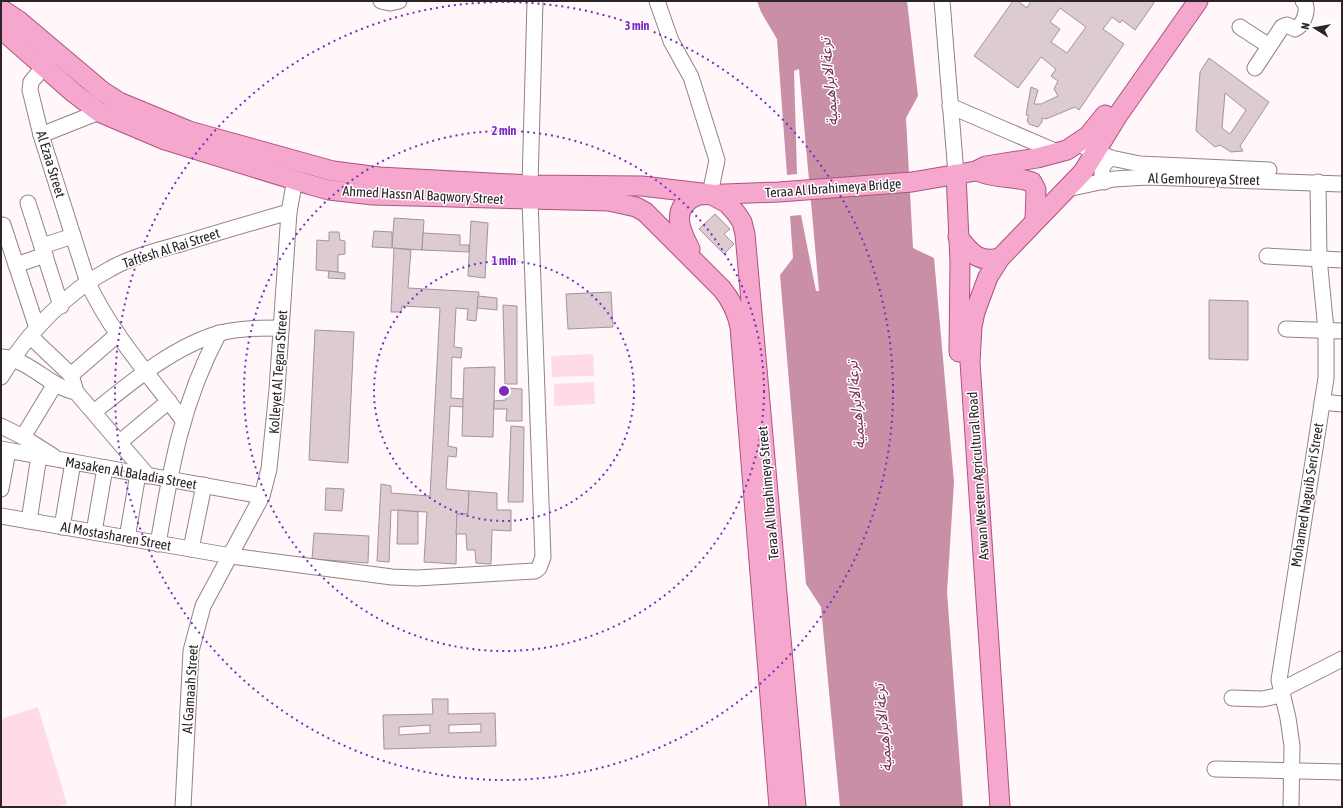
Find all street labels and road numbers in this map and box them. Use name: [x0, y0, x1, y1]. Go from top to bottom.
street label: Al Ezaa Street: [33, 129, 69, 199]
street label: Al Gemhoureya Street: [1148, 170, 1260, 188]
street label: Teraa Al Ibrahimeya Bridge: [764, 175, 902, 201]
street label: Ahmed Hassn Al Baqwory Street: [342, 183, 504, 207]
street label: Taftesh Al Rai Street: [120, 225, 222, 271]
street label: Kolleyet Al Tegara Street: [266, 310, 290, 434]
street label: Aswan Western Agricultural Road: [964, 391, 992, 561]
street label: Mohamed Naguib Seri Street: [1288, 422, 1326, 568]
street label: Teraa Al Ibrahimeya Street: [754, 425, 782, 561]
street label: Masaken Al Baladia Street: [64, 454, 198, 492]
street label: Al Mostasharen Street: [59, 518, 173, 554]
street label: Al Gamaah Street: [179, 644, 201, 734]

